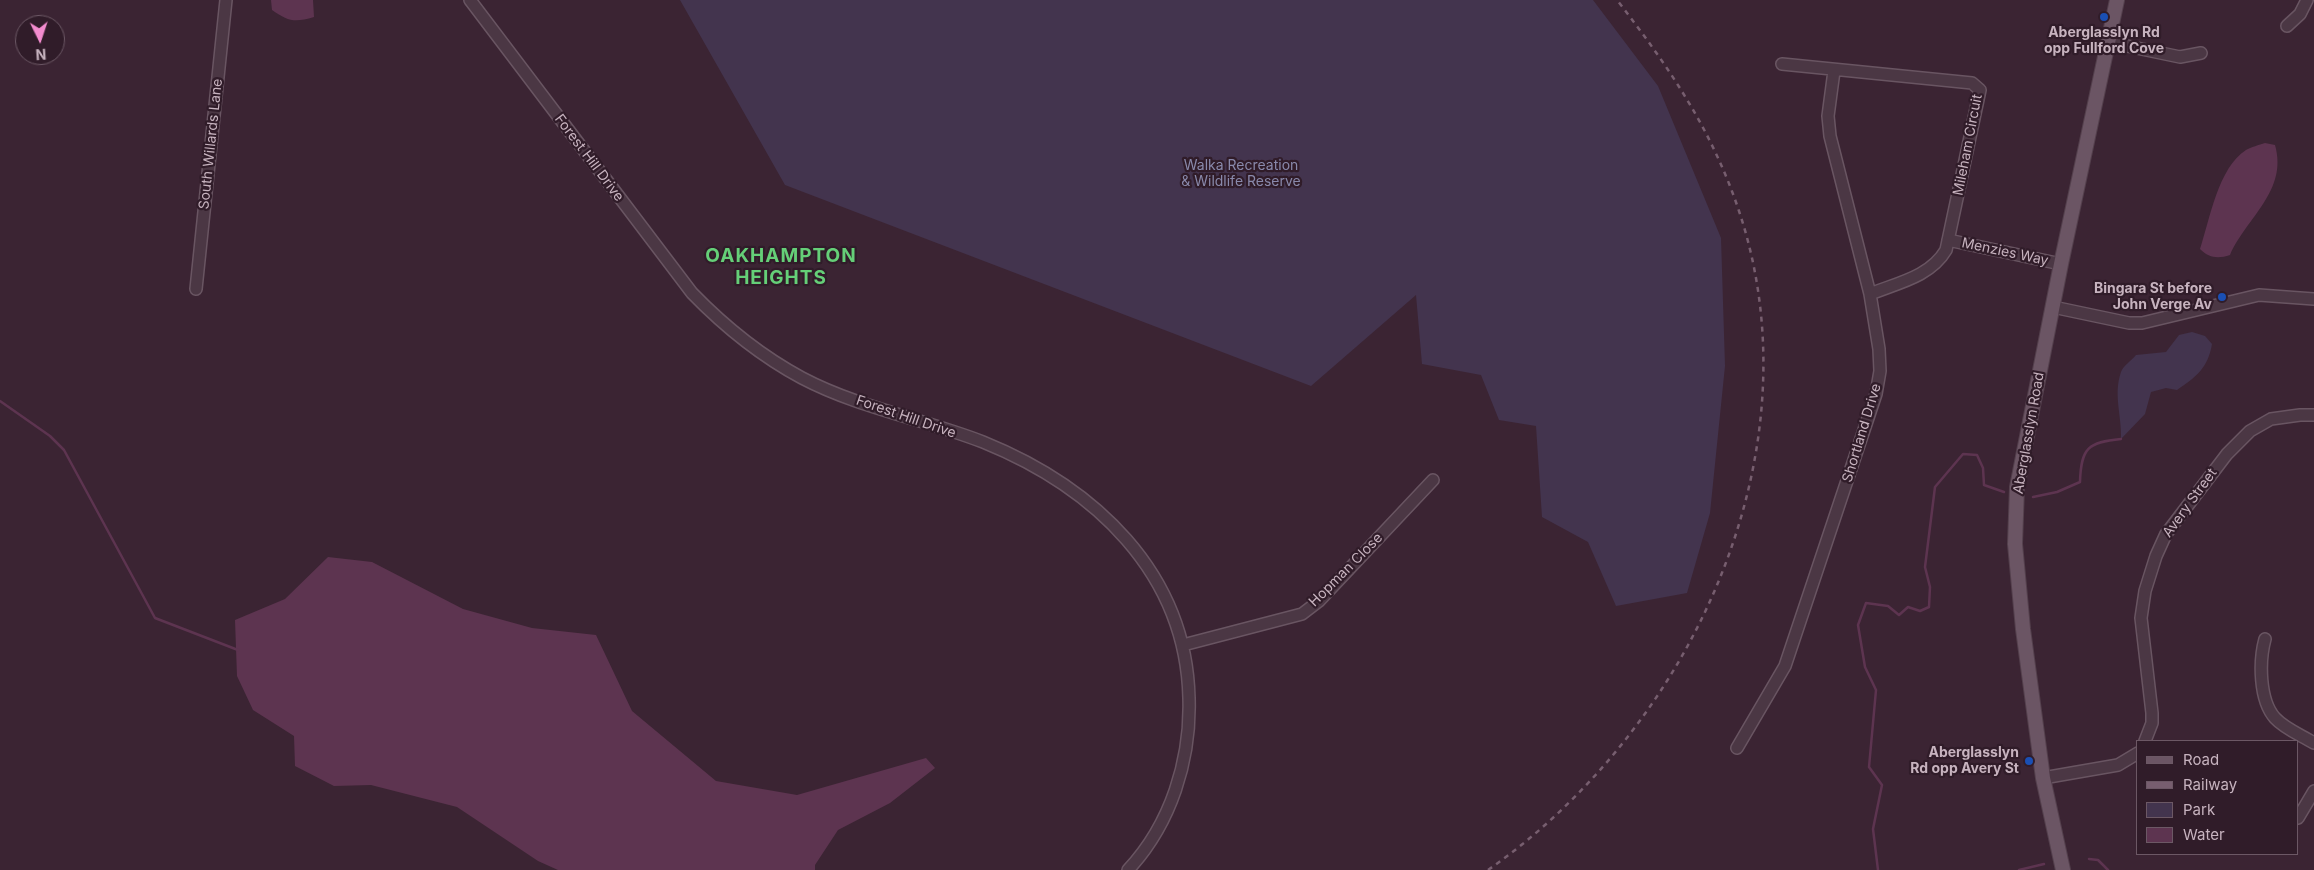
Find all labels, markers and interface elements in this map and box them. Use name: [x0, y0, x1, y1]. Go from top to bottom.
marker: Aberglasslyn Rd opp Fullford Cove: [2098, 11, 2110, 23]
north arrow: [15, 15, 65, 65]
place label: Aberglasslyn Rd opp Fullford Cove: [2044, 25, 2164, 58]
text: N: [35, 46, 47, 63]
street label: South Willards Lane: [196, 78, 226, 210]
street label: Mileham Circuit: [1950, 93, 1986, 197]
street label: Forest Hill Drive: [551, 111, 627, 205]
park label: Walka Recreation & Wildlife Reserve: [1181, 158, 1301, 190]
street label: Menzies Way: [1960, 235, 2050, 269]
district label: OAKHAMPTON HEIGHTS: [704, 245, 858, 289]
place label: Bingara St before John Verge Av: [2094, 281, 2212, 314]
marker: Bingara St before John Verge Av: [2216, 291, 2228, 303]
street label: Aberglasslyn Road: [2010, 371, 2048, 495]
street label: Shortland Drive: [1839, 382, 1885, 484]
street label: Forest Hill Drive: [854, 392, 958, 442]
street label: Avery Street: [2159, 465, 2221, 541]
street label: Hopman Close: [1306, 530, 1386, 610]
legend: [2136, 740, 2299, 855]
place label: Aberglasslyn Rd opp Avery St: [1910, 745, 2019, 778]
text: Road: [2183, 750, 2219, 769]
marker: Aberglasslyn Rd opp Avery St: [2023, 755, 2035, 767]
text: Railway: [2183, 775, 2237, 794]
text: Park: [2183, 800, 2215, 819]
text: Water: [2183, 825, 2225, 844]

